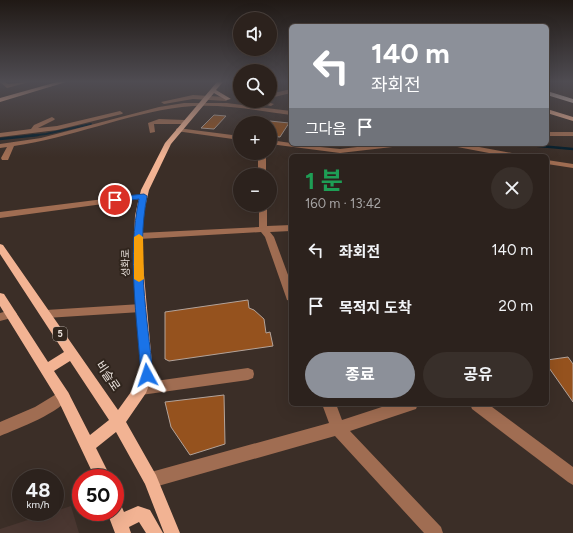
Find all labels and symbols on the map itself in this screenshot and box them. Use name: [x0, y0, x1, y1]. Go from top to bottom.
pin: [98, 183, 132, 217]
street label: 성화로: [119, 249, 132, 277]
road number: 5: [53, 327, 67, 341]
position arrow: [126, 354, 168, 396]
street label: 비슬로: [93, 358, 123, 394]
speed limit sign: 50: [72, 469, 124, 521]

